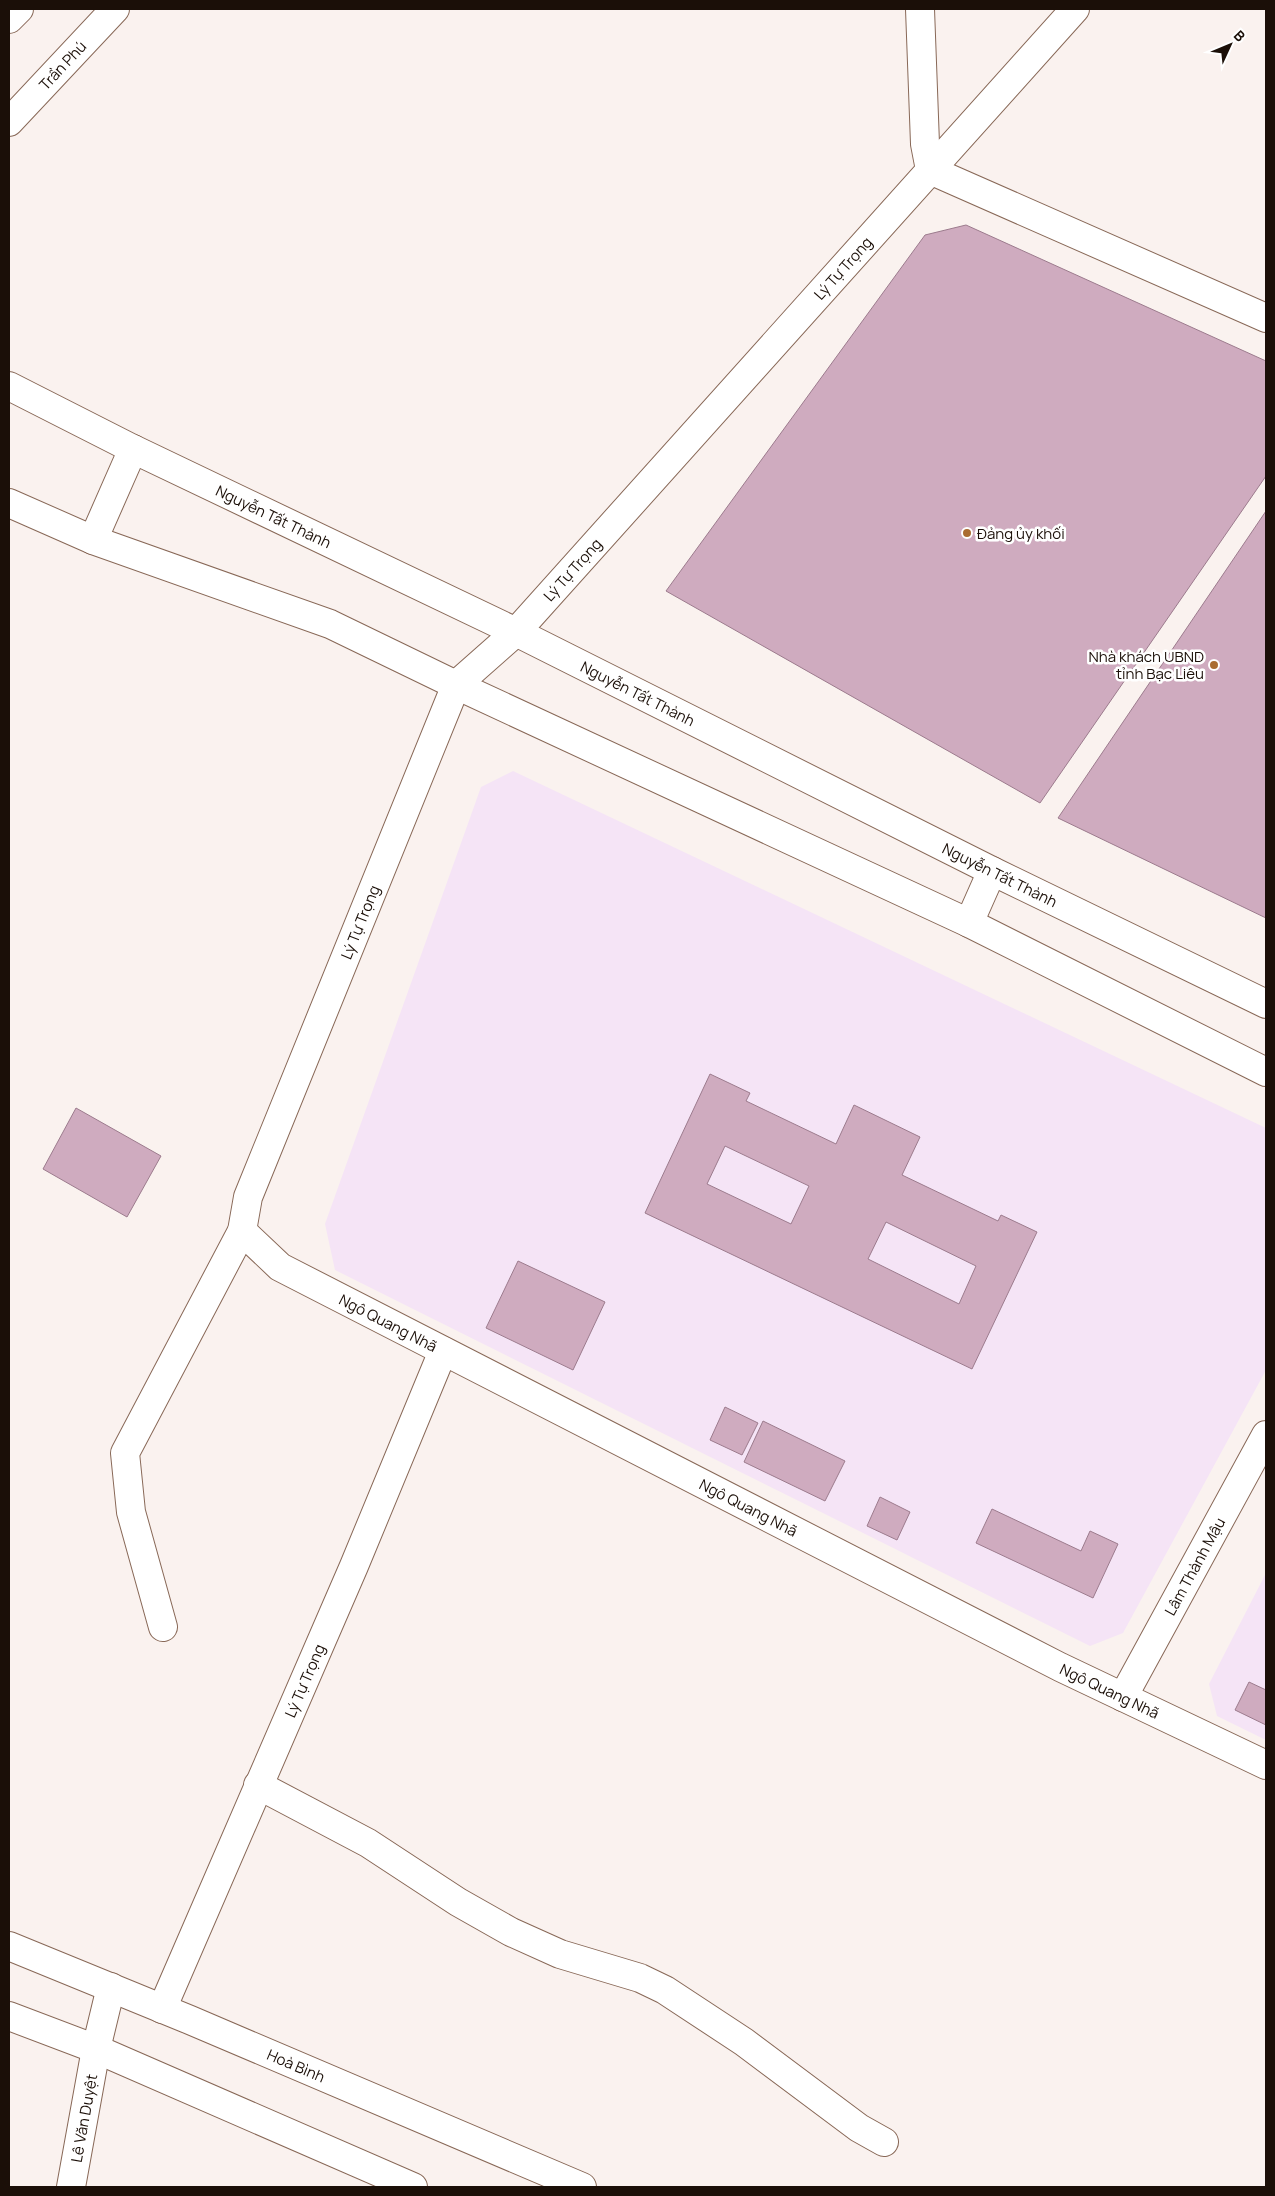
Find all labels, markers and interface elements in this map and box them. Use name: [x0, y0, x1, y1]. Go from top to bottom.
north arrow: [1205, 20, 1255, 70]
text: B: [1230, 26, 1250, 46]
street label: Trần Phú: [34, 36, 91, 94]
street label: Lý Tự Trọng: [809, 232, 877, 304]
street label: Nguyễn Tất Thành: [213, 480, 335, 553]
place label: Đảng ủy khối: [977, 523, 1065, 544]
marker: Đảng ủy khối: [961, 527, 973, 539]
street label: Lý Tự Trọng: [538, 533, 606, 605]
place label: Nhà khách UBND tỉnh Bạc Liêu: [1089, 646, 1204, 684]
street label: Nguyễn Tất Thành: [577, 656, 699, 731]
marker: Nhà khách UBND tỉnh Bạc Liêu: [1208, 659, 1220, 671]
street label: Nguyễn Tất Thành: [939, 837, 1061, 912]
street label: Lý Tự Trọng: [335, 882, 384, 962]
street label: Ngô Quang Nhã: [336, 1289, 441, 1356]
street label: Ngô Quang Nhã: [696, 1473, 801, 1541]
street label: Lâm Thành Mậu: [1159, 1513, 1230, 1619]
street label: Lý Tự Trọng: [279, 1641, 330, 1721]
street label: Ngô Quang Nhã: [1057, 1658, 1163, 1723]
street label: Hoà Bình: [264, 2044, 328, 2087]
street label: Lê Văn Duyệt: [65, 2072, 102, 2164]

